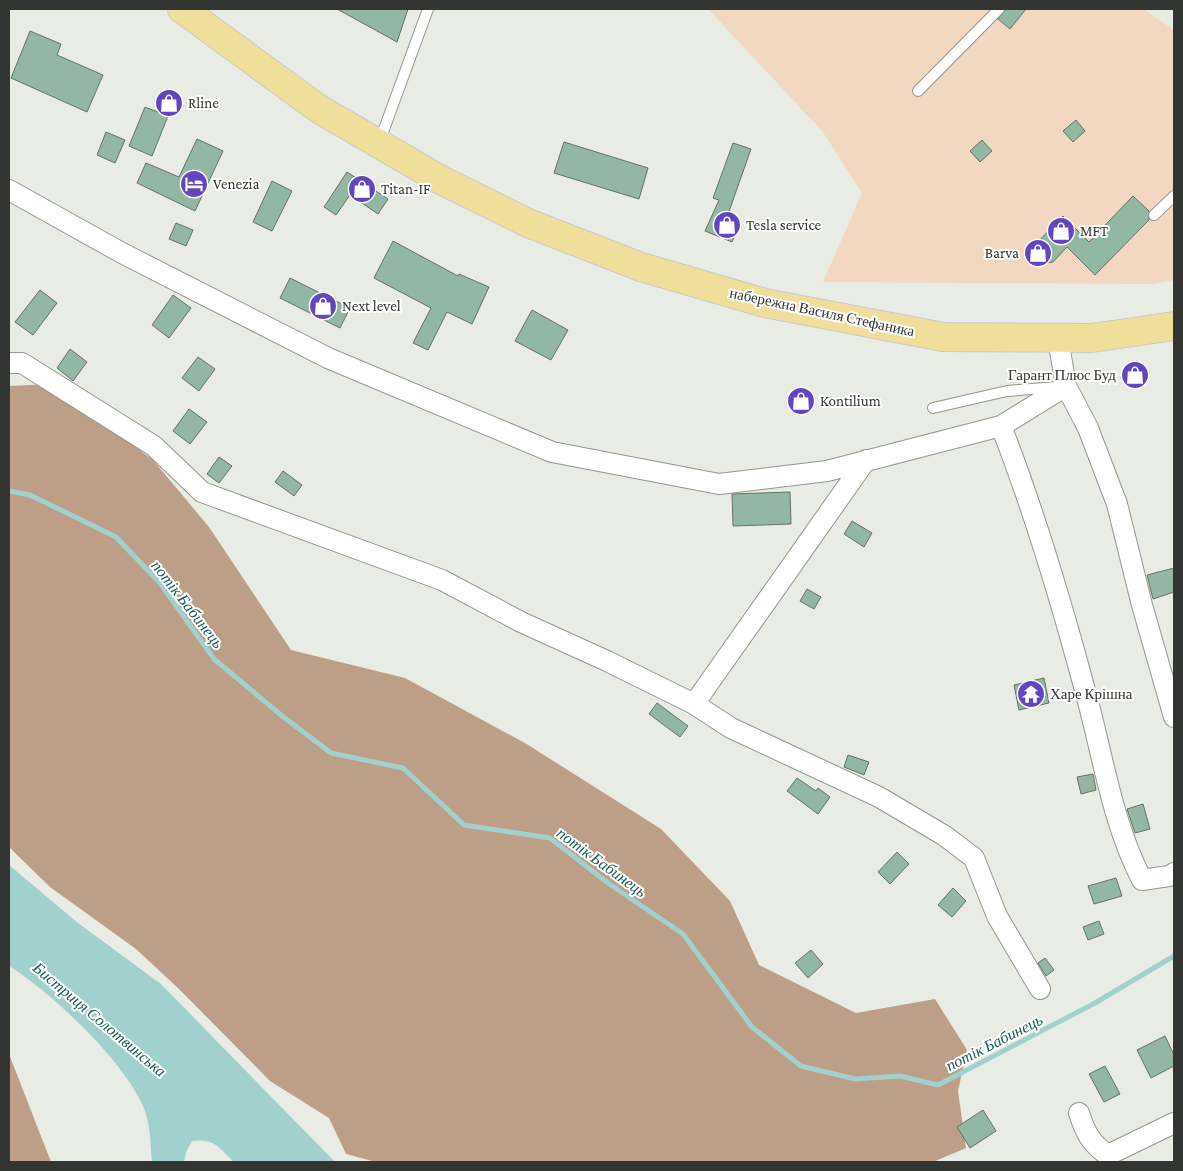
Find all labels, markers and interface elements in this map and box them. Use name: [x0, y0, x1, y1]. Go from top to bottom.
shop icon: Rline: [154, 88, 184, 118]
place label: Rline: [188, 95, 219, 111]
hotel icon: Venezia: [179, 169, 209, 199]
shop icon: Titan-IF: [347, 174, 377, 204]
place label: Venezia: [213, 176, 259, 192]
place label: Titan-IF: [381, 181, 431, 197]
shop icon: Tesla service: [712, 210, 742, 240]
shop icon: MFT: [1046, 216, 1076, 246]
place label: Tesla service: [746, 217, 822, 233]
place label: MFT: [1080, 223, 1108, 239]
shop icon: Barva: [1023, 238, 1053, 268]
place label: Barva: [985, 245, 1019, 261]
street label: набережна Василя Стефаника: [728, 285, 916, 340]
shop icon: Next level: [308, 291, 338, 321]
place label: Next level: [342, 298, 401, 314]
shop icon: Гарант Плюс Буд: [1120, 360, 1150, 390]
place label: Гарант Плюс Буд: [1008, 367, 1116, 383]
shop icon: Kontilium: [786, 386, 816, 416]
place label: Kontilium: [820, 393, 881, 409]
water label: потік Бабинець: [147, 557, 227, 652]
temple icon: Харе Крішна: [1016, 679, 1046, 709]
place label: Харе Крішна: [1050, 686, 1133, 702]
water label: потік Бабинець: [553, 824, 650, 901]
water label: Бистриця Солотвинська: [28, 958, 169, 1081]
water label: потік Бабинець: [943, 1011, 1046, 1075]

